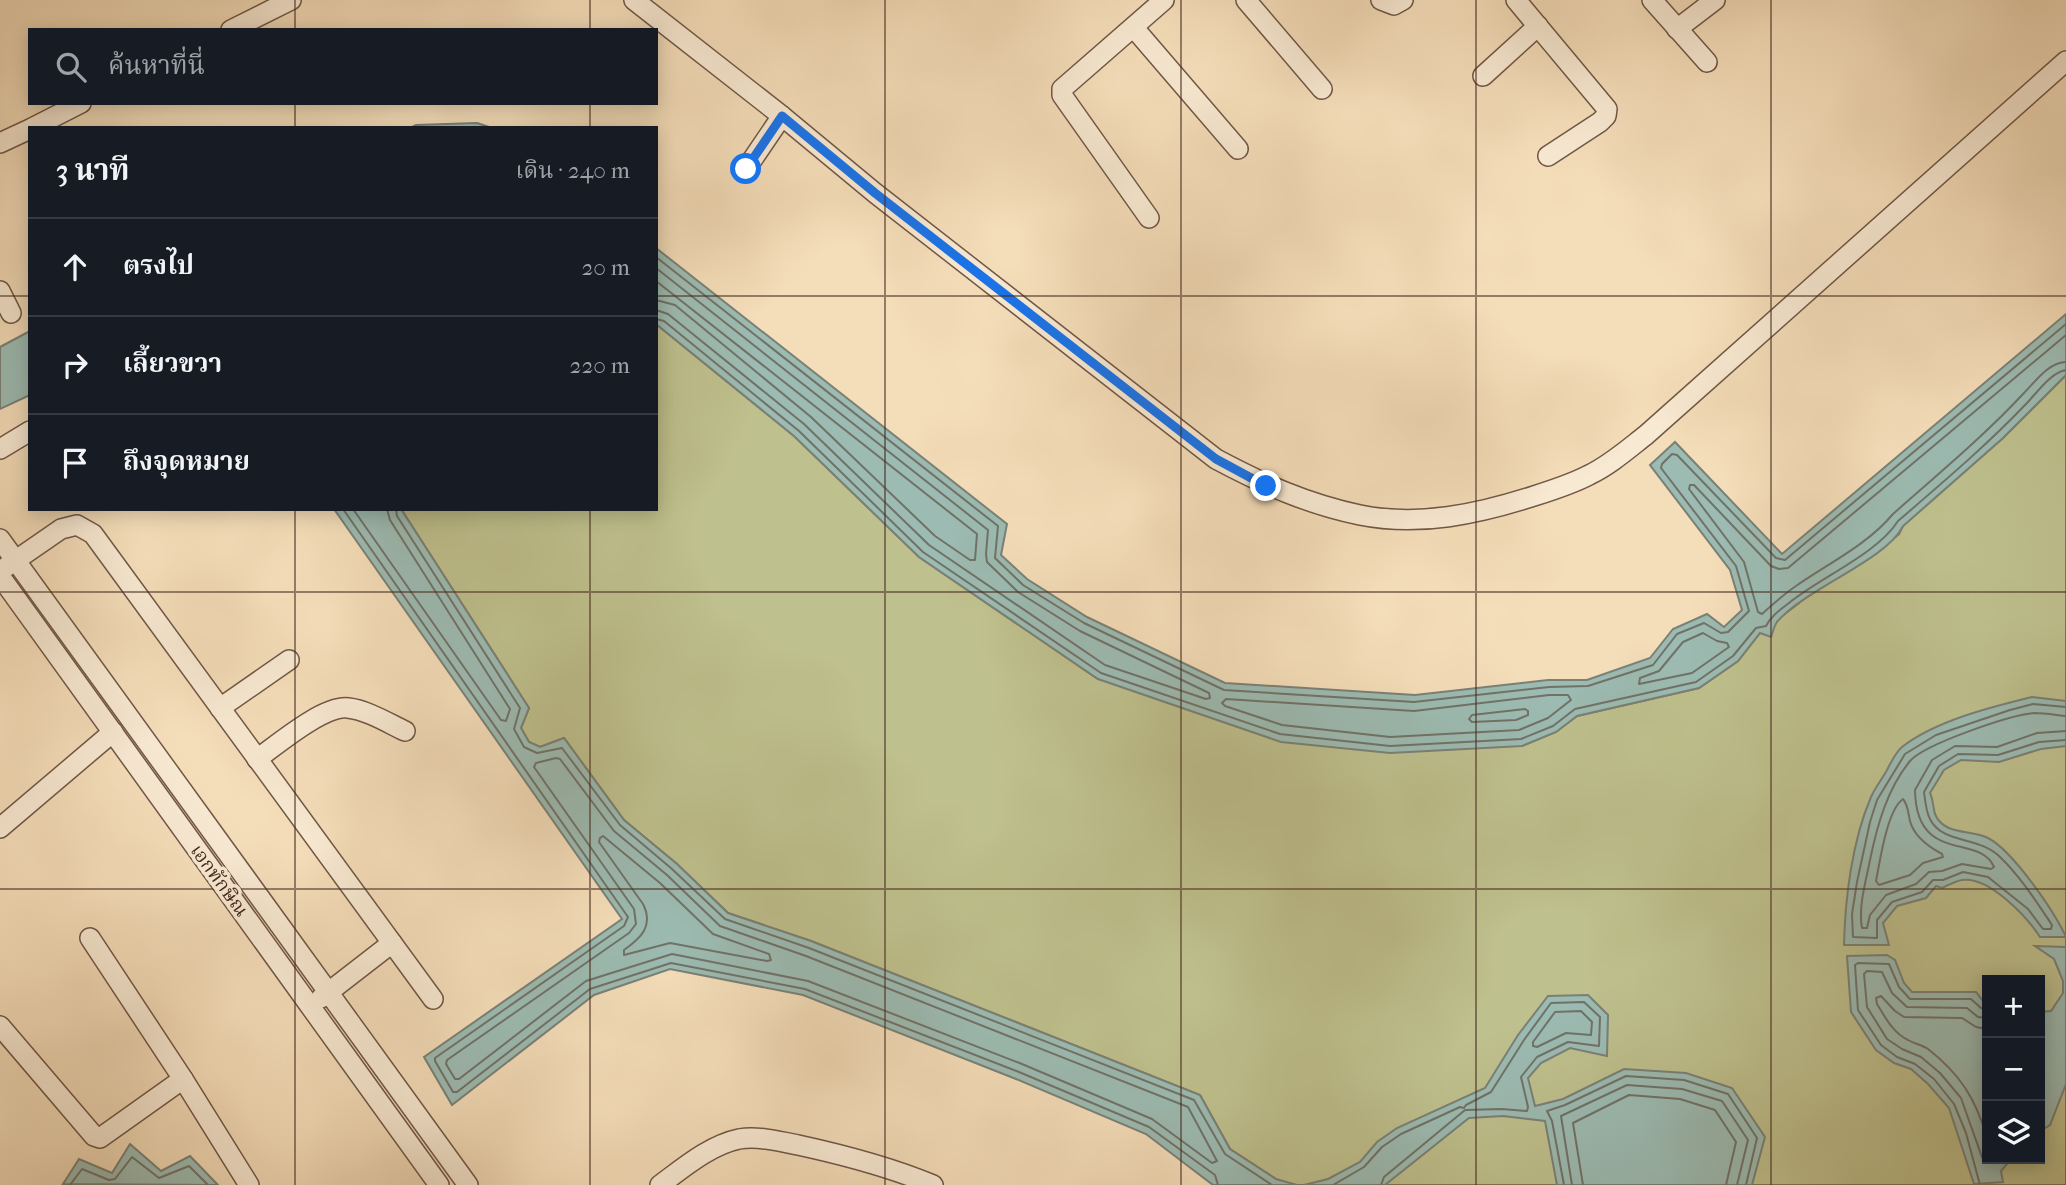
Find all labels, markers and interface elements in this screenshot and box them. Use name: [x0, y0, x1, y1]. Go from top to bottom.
search box: [28, 28, 658, 105]
icon: search: [52, 48, 90, 86]
text: ค้นหาที่นี่: [108, 50, 205, 81]
text: 3 นาที: [56, 153, 130, 188]
route start: [730, 153, 761, 184]
text: เดิน · 240 m: [516, 157, 630, 184]
icon: ahead: [56, 248, 94, 286]
text: ตรงไป: [123, 250, 194, 281]
text: 20 m: [581, 254, 630, 281]
icon: right: [56, 346, 94, 384]
text: เลี้ยวขวา: [123, 348, 222, 379]
text: 220 m: [570, 352, 630, 379]
icon: arrive: [56, 444, 94, 482]
text: ถึงจุดหมาย: [123, 446, 250, 477]
route end: [1250, 470, 1281, 501]
street label: เอกทักษิณ: [186, 840, 253, 921]
map controls: [1982, 975, 2045, 1164]
button: +: [1982, 975, 2045, 1038]
button: −: [1982, 1038, 2045, 1101]
button: layers: [1982, 1101, 2045, 1164]

